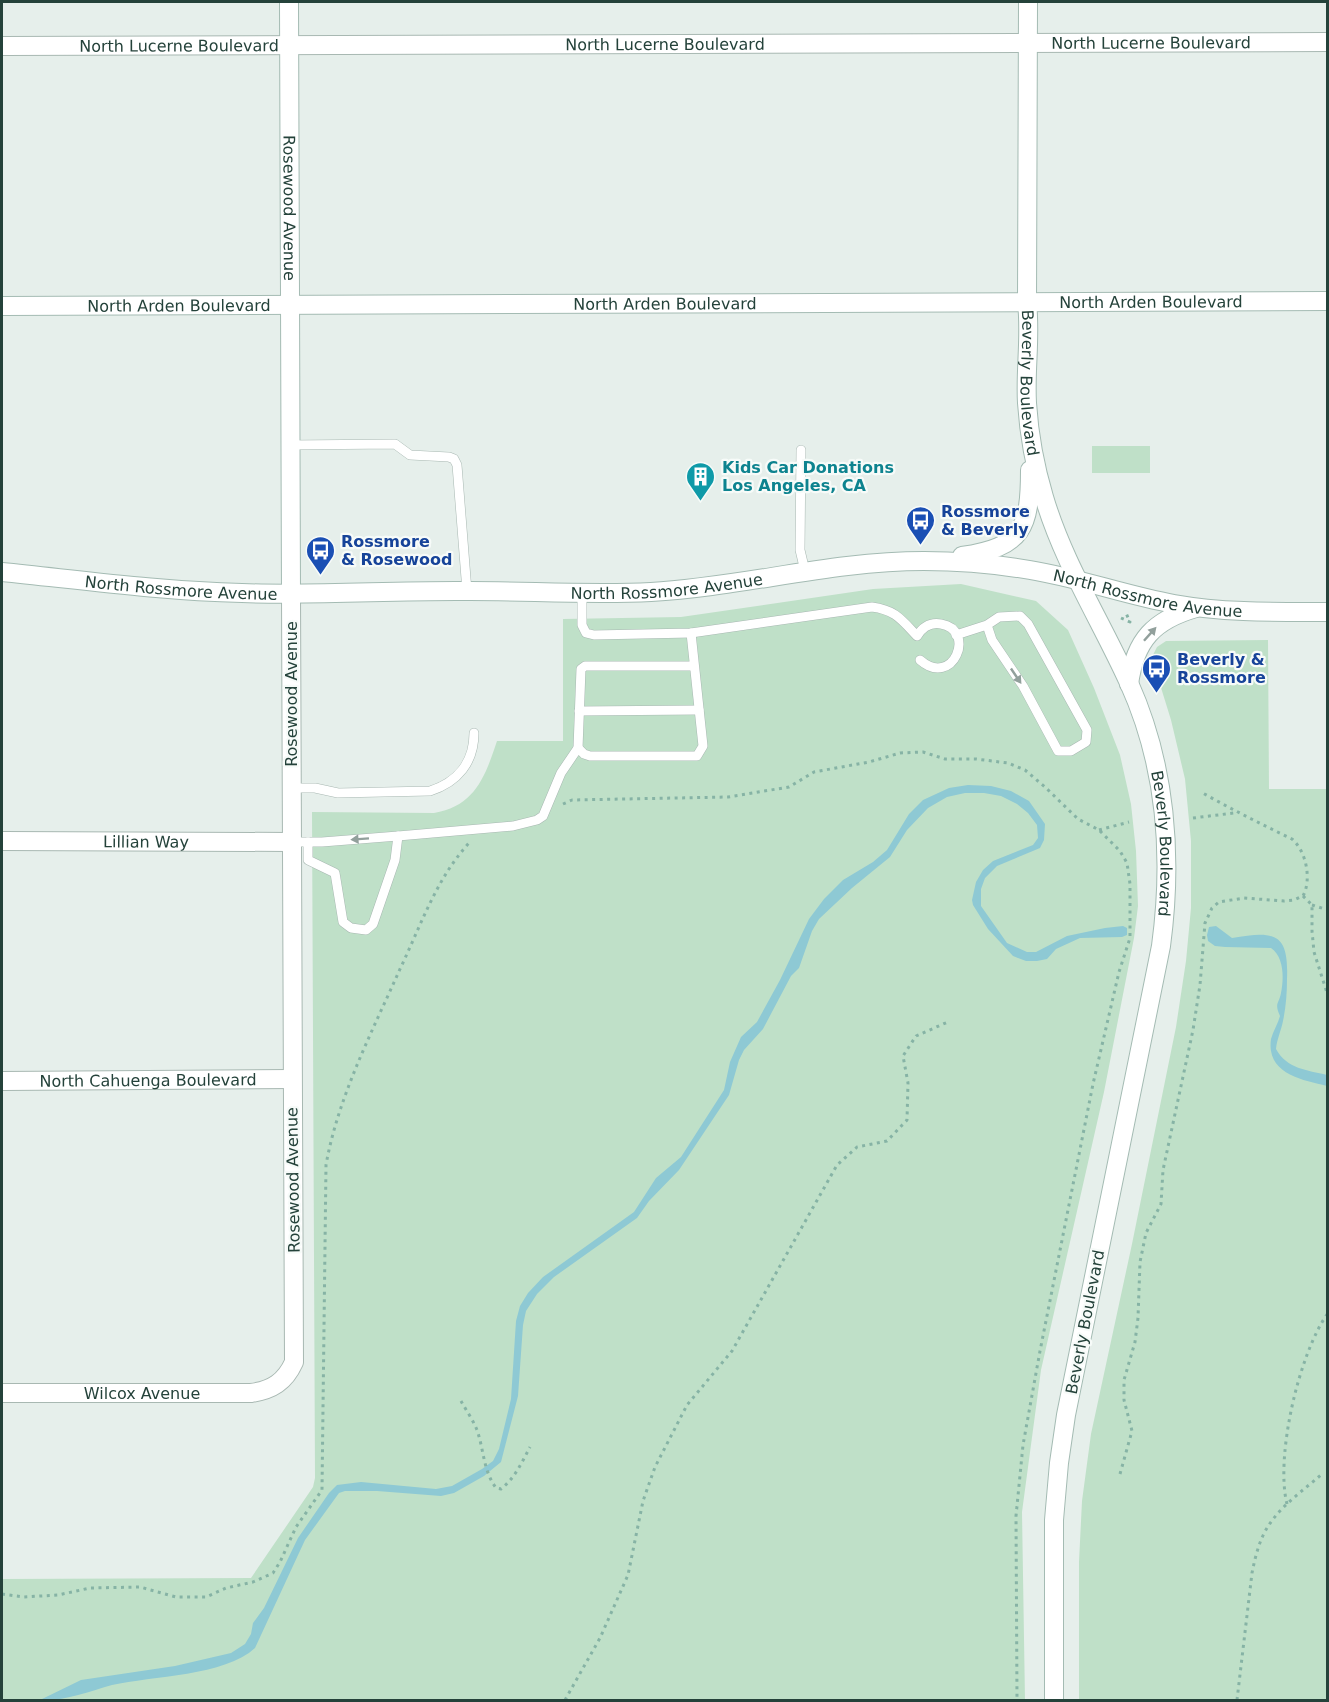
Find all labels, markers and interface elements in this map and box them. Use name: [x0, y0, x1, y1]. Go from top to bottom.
street label: North Lucerne Boulevard: [1051, 33, 1251, 52]
street label: North Lucerne Boulevard: [565, 34, 765, 54]
street label: North Lucerne Boulevard: [79, 36, 279, 55]
street label: Rosewood Avenue: [280, 135, 299, 281]
street label: North Arden Boulevard: [1059, 292, 1243, 312]
street label: North Arden Boulevard: [573, 294, 757, 313]
street label: North Arden Boulevard: [87, 295, 271, 315]
street label: Beverly Boulevard: [1017, 309, 1043, 457]
place label: Kids Car Donations Los Angeles, CA: [722, 458, 894, 495]
building icon: Kids Car Donations Los Angeles, CA: [685, 460, 717, 502]
place label: Rossmore & Beverly: [941, 502, 1030, 539]
bus stop icon: Rossmore & Beverly: [904, 504, 936, 546]
place label: Rossmore & Rosewood: [341, 532, 452, 569]
bus stop icon: Rossmore & Rosewood: [304, 534, 336, 576]
street label: North Rossmore Avenue: [1052, 565, 1243, 621]
street label: North Rossmore Avenue: [570, 569, 764, 603]
street label: North Rossmore Avenue: [84, 572, 278, 603]
street label: Rosewood Avenue: [282, 621, 301, 767]
one-way arrow: [1143, 627, 1156, 642]
place label: Beverly & Rossmore: [1177, 650, 1266, 687]
bus stop icon: Beverly & Rossmore: [1140, 652, 1172, 694]
one-way arrow: [1010, 668, 1021, 684]
street label: Beverly Boulevard: [1148, 769, 1176, 917]
street label: Lillian Way: [103, 832, 189, 851]
one-way arrow: [351, 834, 370, 844]
street label: North Cahuenga Boulevard: [39, 1070, 257, 1090]
street label: Rosewood Avenue: [282, 1107, 304, 1253]
street label: Beverly Boulevard: [1062, 1248, 1108, 1396]
street label: Wilcox Avenue: [84, 1384, 200, 1403]

